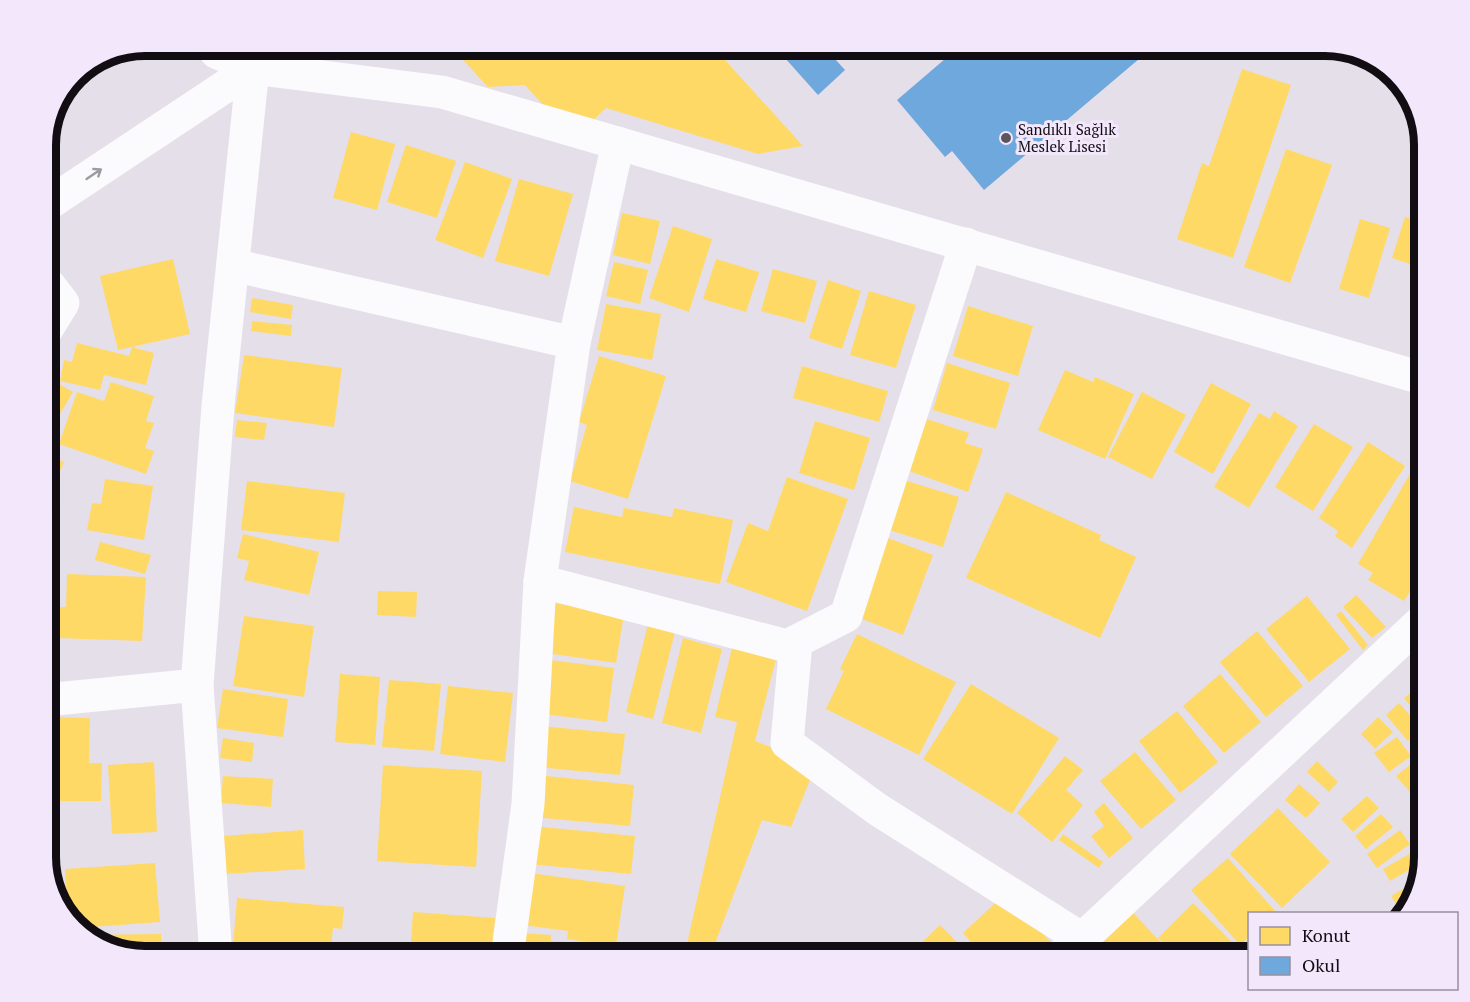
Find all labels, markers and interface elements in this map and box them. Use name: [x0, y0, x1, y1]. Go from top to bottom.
place label: Sandıklı Sağlık Meslek Lisesi: [1018, 119, 1116, 156]
marker: Sandıklı Sağlık Meslek Lisesi: [999, 131, 1013, 145]
one-way arrow: [85, 168, 102, 180]
legend: [1248, 912, 1458, 990]
text: Konut: [1302, 923, 1351, 947]
text: Okul: [1302, 953, 1340, 977]

